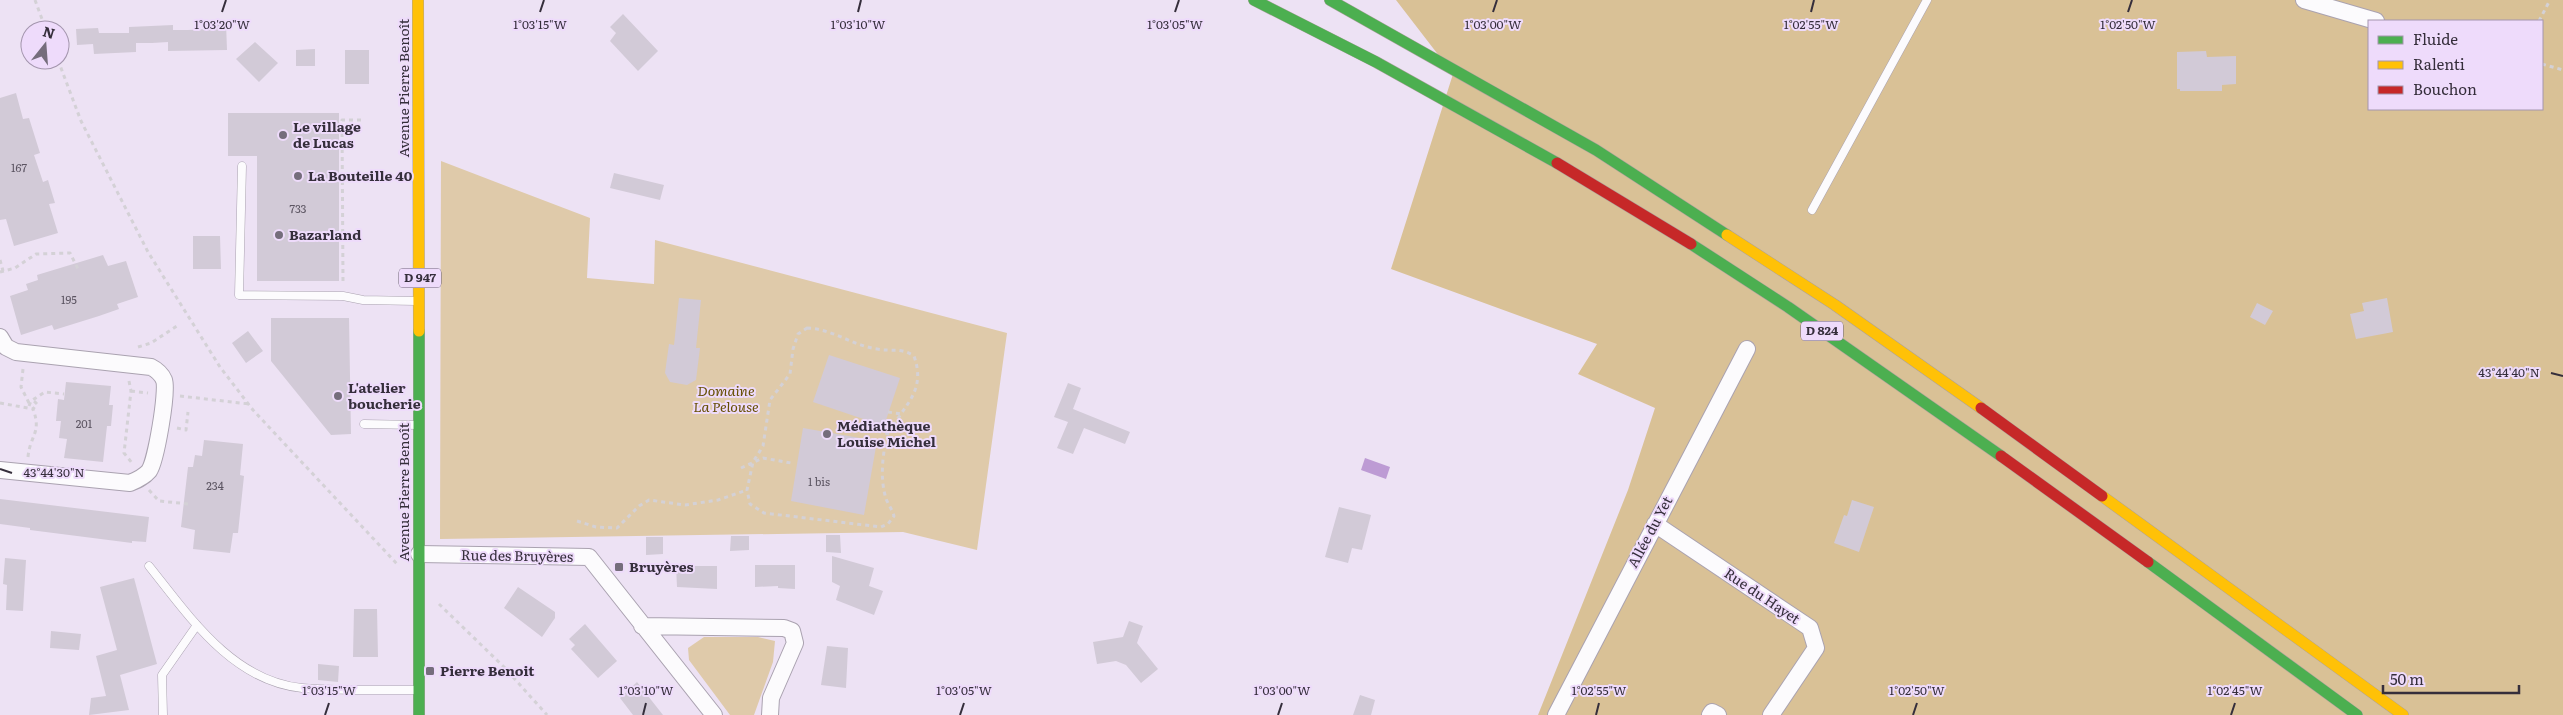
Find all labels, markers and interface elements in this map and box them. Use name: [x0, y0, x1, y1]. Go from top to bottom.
text: 1°03'20"W: [194, 15, 250, 33]
text: 1°03'15"W: [513, 15, 567, 33]
text: 1°03'10"W: [831, 15, 885, 33]
text: 1°03'05"W: [1147, 15, 1203, 33]
text: 1°03'00"W: [1465, 15, 1521, 33]
text: 1°02'55"W: [1784, 15, 1838, 33]
text: 1°02'50"W: [2100, 15, 2156, 33]
street label: Avenue Pierre Benoît: [393, 18, 413, 158]
north arrow: [20, 20, 70, 70]
text: N: [41, 20, 58, 43]
legend: [2368, 20, 2543, 110]
text: Fluide: [2413, 27, 2458, 50]
text: Ralenti: [2413, 52, 2465, 75]
text: Bouchon: [2413, 77, 2477, 100]
place label: Le village de Lucas: [293, 116, 361, 152]
marker: Le village de Lucas: [277, 129, 289, 141]
house number: 167: [11, 159, 27, 175]
place label: La Bouteille 40: [308, 165, 413, 185]
marker: La Bouteille 40: [292, 170, 304, 182]
house number: 733: [289, 200, 307, 216]
place label: Bazarland: [289, 224, 361, 244]
marker: Bazarland: [273, 229, 285, 241]
road number: D 947: [399, 268, 441, 288]
house number: 195: [61, 291, 77, 307]
road number: D 824: [1801, 322, 1843, 341]
text: 43°44'40"N: [2478, 363, 2540, 381]
place label: L'atelier boucherie: [348, 377, 421, 413]
park label: Domaine La Pelouse: [693, 380, 759, 416]
marker: L'atelier boucherie: [332, 390, 344, 402]
house number: 201: [76, 415, 93, 431]
place label: Médiathèque Louise Michel: [837, 415, 936, 451]
street label: Avenue Pierre Benoît: [393, 422, 413, 562]
marker: Médiathèque Louise Michel: [821, 428, 833, 440]
text: 43°44'30"N: [23, 463, 85, 481]
house number: 1 bis: [808, 473, 830, 489]
house number: 234: [206, 477, 224, 493]
street label: Allée du Yet: [1622, 492, 1676, 571]
street label: Rue des Bruyères: [461, 544, 573, 566]
place label: Bruyères: [629, 556, 694, 576]
marker: Bruyères: [613, 561, 625, 573]
street label: Rue du Hayet: [1721, 562, 1805, 628]
place label: Pierre Benoit: [440, 660, 535, 680]
scale bar: [2383, 662, 2519, 694]
marker: Pierre Benoit: [424, 665, 436, 677]
text: 50 m: [2390, 667, 2424, 690]
text: 1°03'15"W: [302, 681, 356, 699]
text: 1°03'10"W: [619, 681, 673, 699]
text: 1°03'05"W: [936, 681, 992, 699]
text: 1°03'00"W: [1254, 681, 1310, 699]
text: 1°02'55"W: [1572, 681, 1626, 699]
text: 1°02'50"W: [1889, 681, 1945, 699]
text: 1°02'45"W: [2208, 681, 2263, 699]

